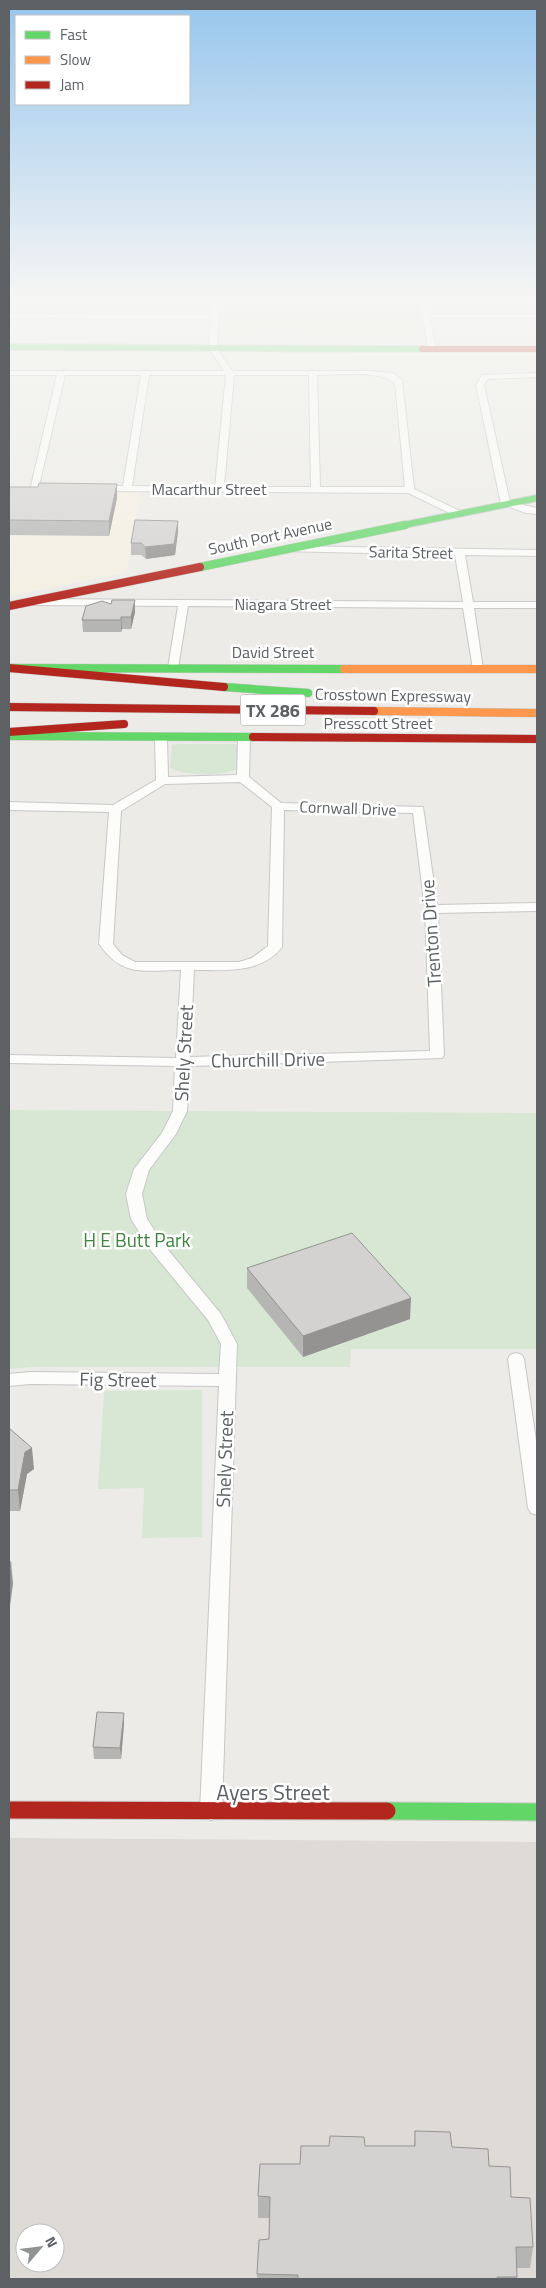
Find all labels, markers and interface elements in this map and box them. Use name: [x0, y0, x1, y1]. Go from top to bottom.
legend: [15, 15, 190, 105]
text: Fast: [60, 23, 88, 46]
text: Slow: [60, 48, 91, 71]
text: Jam: [60, 73, 84, 96]
street label: Macarthur Street: [152, 477, 267, 501]
street label: South Port Avenue: [206, 511, 334, 561]
street label: Sarita Street: [369, 539, 454, 565]
street label: Niagara Street: [235, 592, 332, 616]
street label: David Street: [232, 640, 315, 664]
street label: Crosstown Expressway: [315, 682, 472, 708]
road number: TX 286: [240, 694, 306, 726]
street label: Presscott Street: [323, 711, 433, 735]
street label: Cornwall Drive: [299, 794, 397, 822]
street label: Trenton Drive: [412, 879, 448, 987]
street label: Shely Street: [166, 1004, 200, 1102]
street label: Churchill Drive: [211, 1044, 325, 1074]
park label: H E Butt Park: [83, 1225, 191, 1254]
street label: Fig Street: [79, 1364, 157, 1394]
street label: Shely Street: [208, 1410, 240, 1508]
street label: Ayers Street: [216, 1775, 330, 1809]
north arrow: [15, 2223, 65, 2273]
text: N: [40, 2232, 63, 2251]

